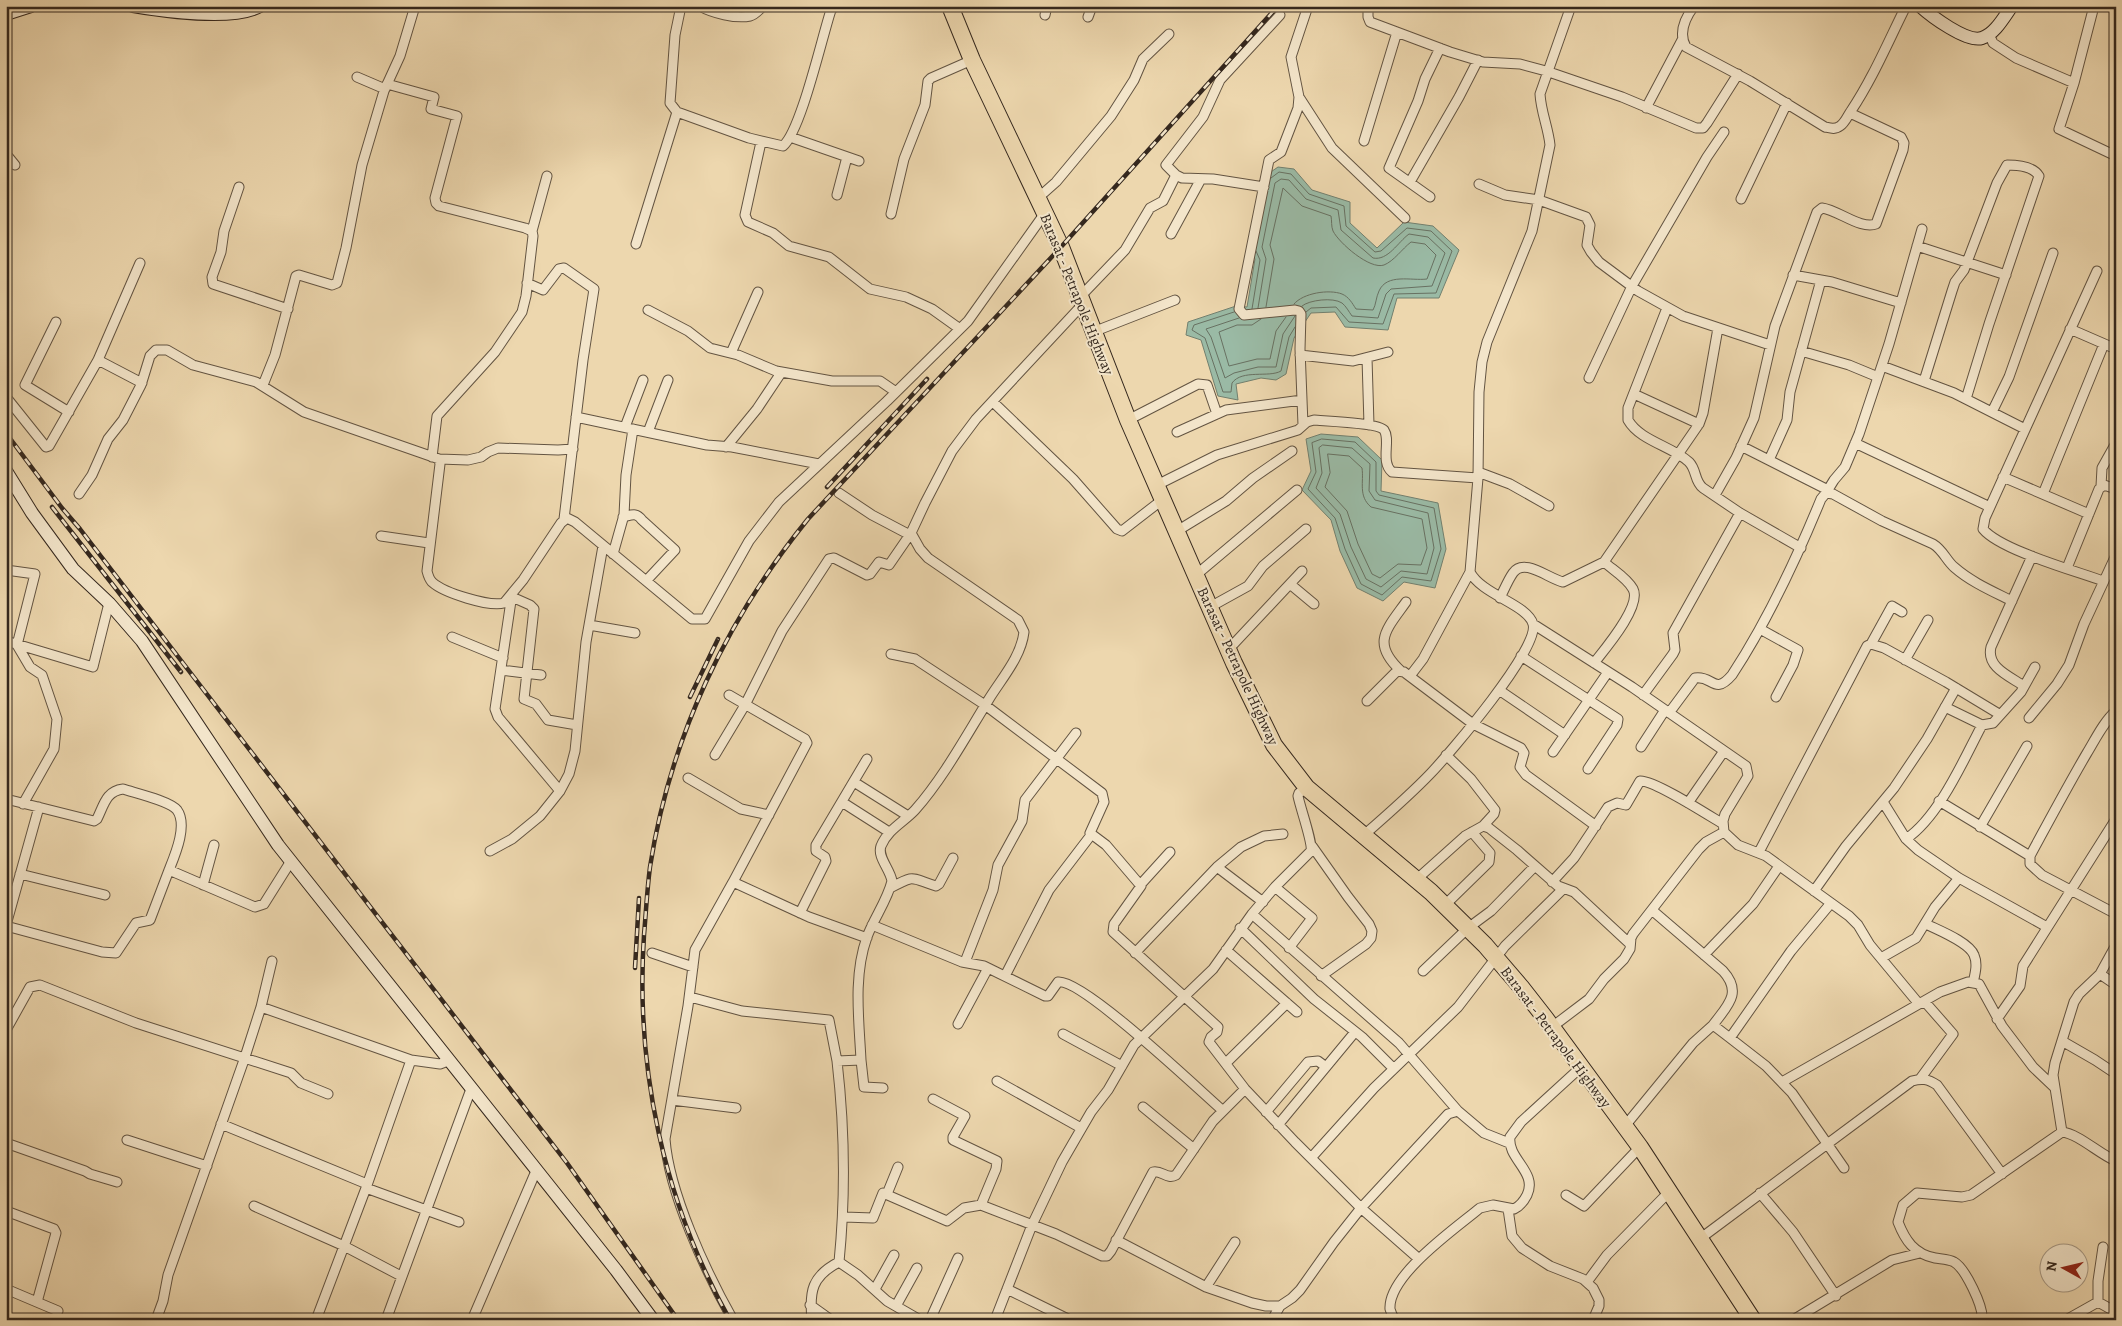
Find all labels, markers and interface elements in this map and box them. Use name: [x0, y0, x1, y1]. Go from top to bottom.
street label: Barasat - Petrapole Highway: [1035, 210, 1119, 378]
street label: Barasat - Petrapole Highway: [1192, 584, 1284, 749]
street label: Barasat - Petrapole Highway: [1496, 962, 1616, 1112]
north arrow: [2040, 1244, 2090, 1294]
text: N: [2042, 1260, 2062, 1273]

